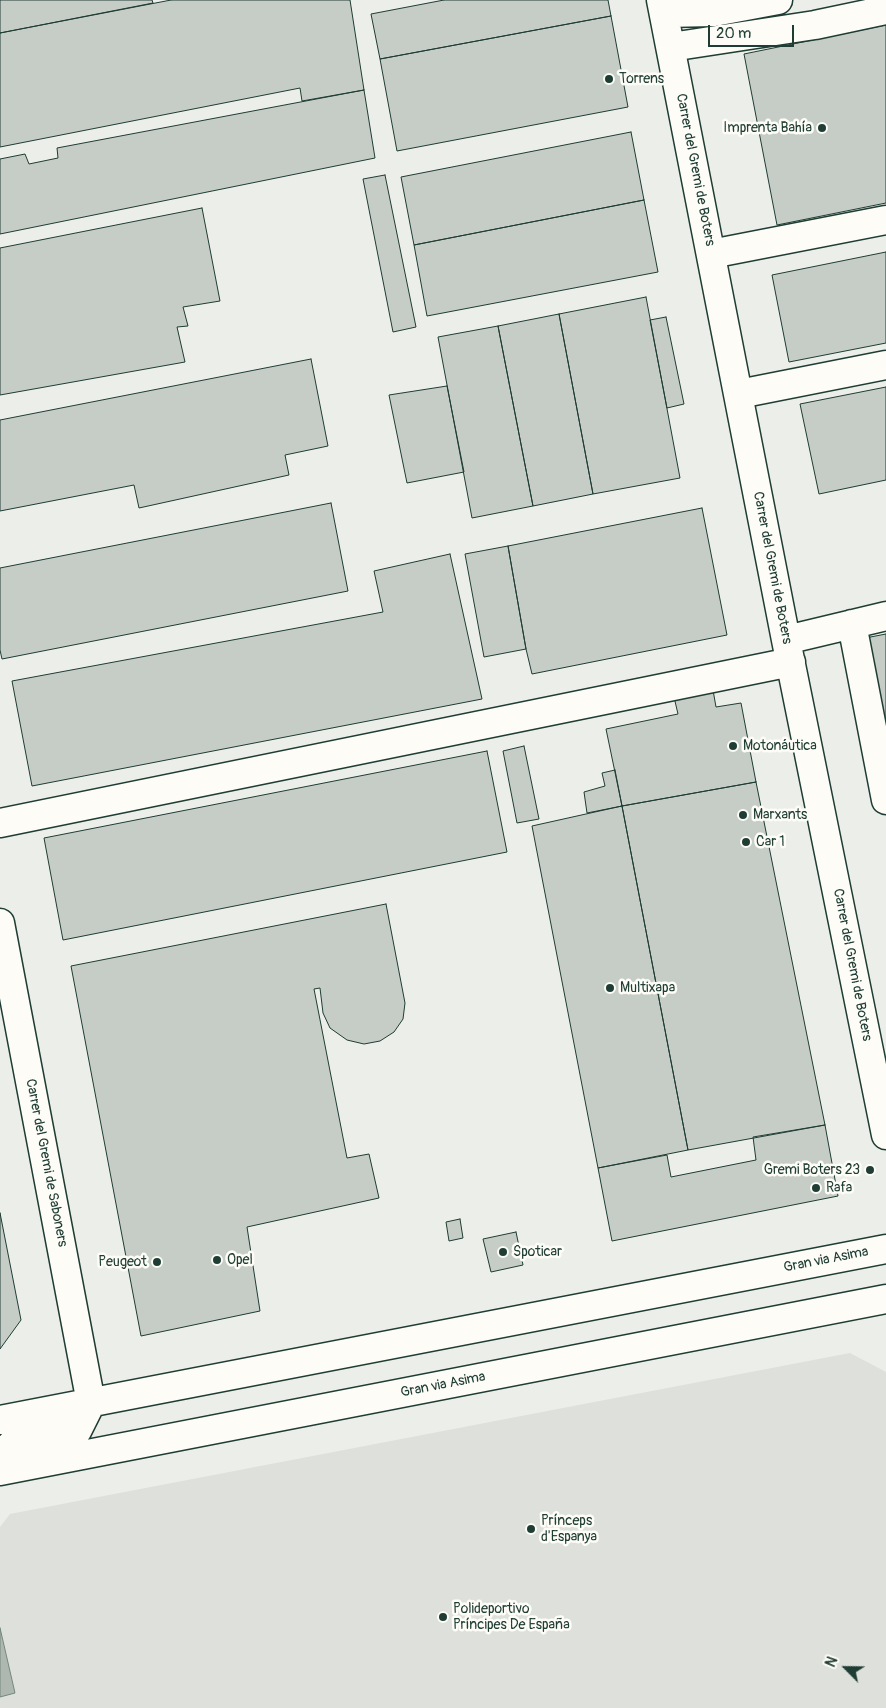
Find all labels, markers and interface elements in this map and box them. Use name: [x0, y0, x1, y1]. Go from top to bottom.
scale bar: [711, 15, 797, 47]
text: 20 m: [716, 24, 751, 43]
place label: Torrens: [619, 71, 664, 87]
marker: Torrens: [603, 73, 615, 85]
street label: Carrer del Gremi de Boters: [672, 92, 718, 248]
place label: Imprenta Bahía: [723, 120, 812, 136]
marker: Imprenta Bahía: [816, 122, 828, 134]
street label: Carrer del Gremi de Boters: [749, 490, 795, 646]
place label: Motonáutica: [743, 738, 817, 754]
marker: Motonáutica: [727, 740, 739, 752]
place label: Marxants: [753, 807, 807, 823]
marker: Marxants: [737, 809, 749, 821]
place label: Car 1: [756, 834, 785, 850]
marker: Car 1: [740, 836, 752, 848]
street label: Carrer del Gremi de Boters: [829, 887, 875, 1043]
place label: Multixapa: [620, 980, 675, 996]
marker: Multixapa: [604, 982, 616, 994]
street label: Carrer del Gremi de Saboners: [21, 1078, 71, 1248]
place label: Gremi Boters 23: [764, 1162, 860, 1178]
marker: Gremi Boters 23: [864, 1164, 876, 1176]
place label: Rafa: [826, 1180, 852, 1196]
marker: Rafa: [810, 1182, 822, 1194]
place label: Spoticar: [513, 1244, 562, 1260]
street label: Gran via Asima: [782, 1244, 870, 1276]
marker: Spoticar: [497, 1246, 509, 1258]
place label: Opel: [227, 1252, 253, 1268]
place label: Peugeot: [98, 1254, 147, 1270]
marker: Opel: [211, 1254, 223, 1266]
marker: Peugeot: [151, 1256, 163, 1268]
street label: Gran via Asima: [399, 1369, 487, 1401]
place label: Prínceps d'Espanya: [541, 1513, 597, 1545]
marker: Prínceps d'Espanya: [525, 1523, 537, 1535]
place label: Polideportivo Príncipes De España: [453, 1601, 570, 1634]
marker: Polideportivo Príncipes De España: [437, 1611, 449, 1623]
north arrow: [821, 1643, 871, 1693]
text: N: [822, 1654, 841, 1670]

